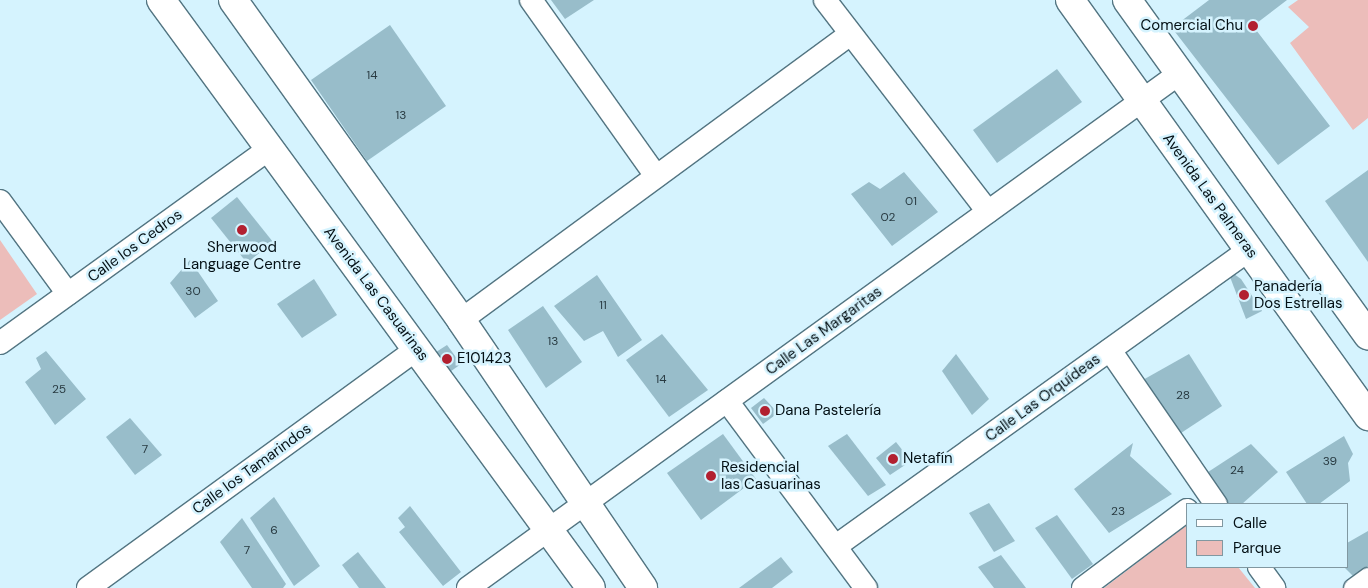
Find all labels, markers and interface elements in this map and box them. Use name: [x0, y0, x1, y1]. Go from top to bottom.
place label: Comercial Chu: [1141, 17, 1243, 35]
marker: Comercial Chu: [1247, 20, 1259, 32]
house number: 14: [366, 69, 378, 83]
house number: 13: [396, 109, 406, 123]
street label: Avenida Las Palmeras: [1159, 130, 1261, 262]
house number: 01: [905, 195, 917, 209]
street label: Calle los Cedros: [84, 206, 186, 286]
house number: 02: [881, 211, 895, 225]
street label: Avenida Las Casuarinas: [320, 223, 432, 365]
marker: Sherwood Language Centre: [236, 224, 248, 236]
place label: Sherwood Language Centre: [183, 238, 301, 273]
place label: Panadería Dos Estrellas: [1254, 277, 1342, 312]
street label: Calle Las Margaritas: [762, 283, 886, 379]
house number: 30: [185, 285, 201, 299]
marker: Panadería Dos Estrellas: [1238, 289, 1250, 301]
house number: 11: [599, 299, 607, 313]
house number: 13: [548, 335, 558, 349]
place label: E101423: [457, 350, 512, 368]
street label: Calle Las Orquídeas: [982, 350, 1104, 446]
marker: E101423: [441, 353, 453, 365]
house number: 14: [655, 373, 667, 387]
house number: 25: [52, 383, 66, 397]
house number: 28: [1176, 389, 1190, 403]
place label: Dana Pastelería: [775, 402, 881, 420]
marker: Dana Pastelería: [759, 405, 771, 417]
street label: Calle los Tamarindos: [189, 420, 315, 518]
house number: 7: [142, 443, 148, 457]
place label: Netafín: [903, 450, 953, 468]
marker: Netafín: [887, 453, 899, 465]
house number: 39: [1323, 455, 1337, 469]
place label: Residencial las Casuarinas: [721, 458, 821, 493]
house number: 24: [1230, 464, 1244, 478]
marker: Residencial las Casuarinas: [705, 470, 717, 482]
legend: [1186, 503, 1348, 568]
house number: 23: [1111, 505, 1125, 519]
text: Calle: [1233, 513, 1267, 533]
house number: 6: [270, 524, 278, 538]
text: Parque: [1233, 538, 1281, 558]
house number: 7: [244, 544, 250, 558]

